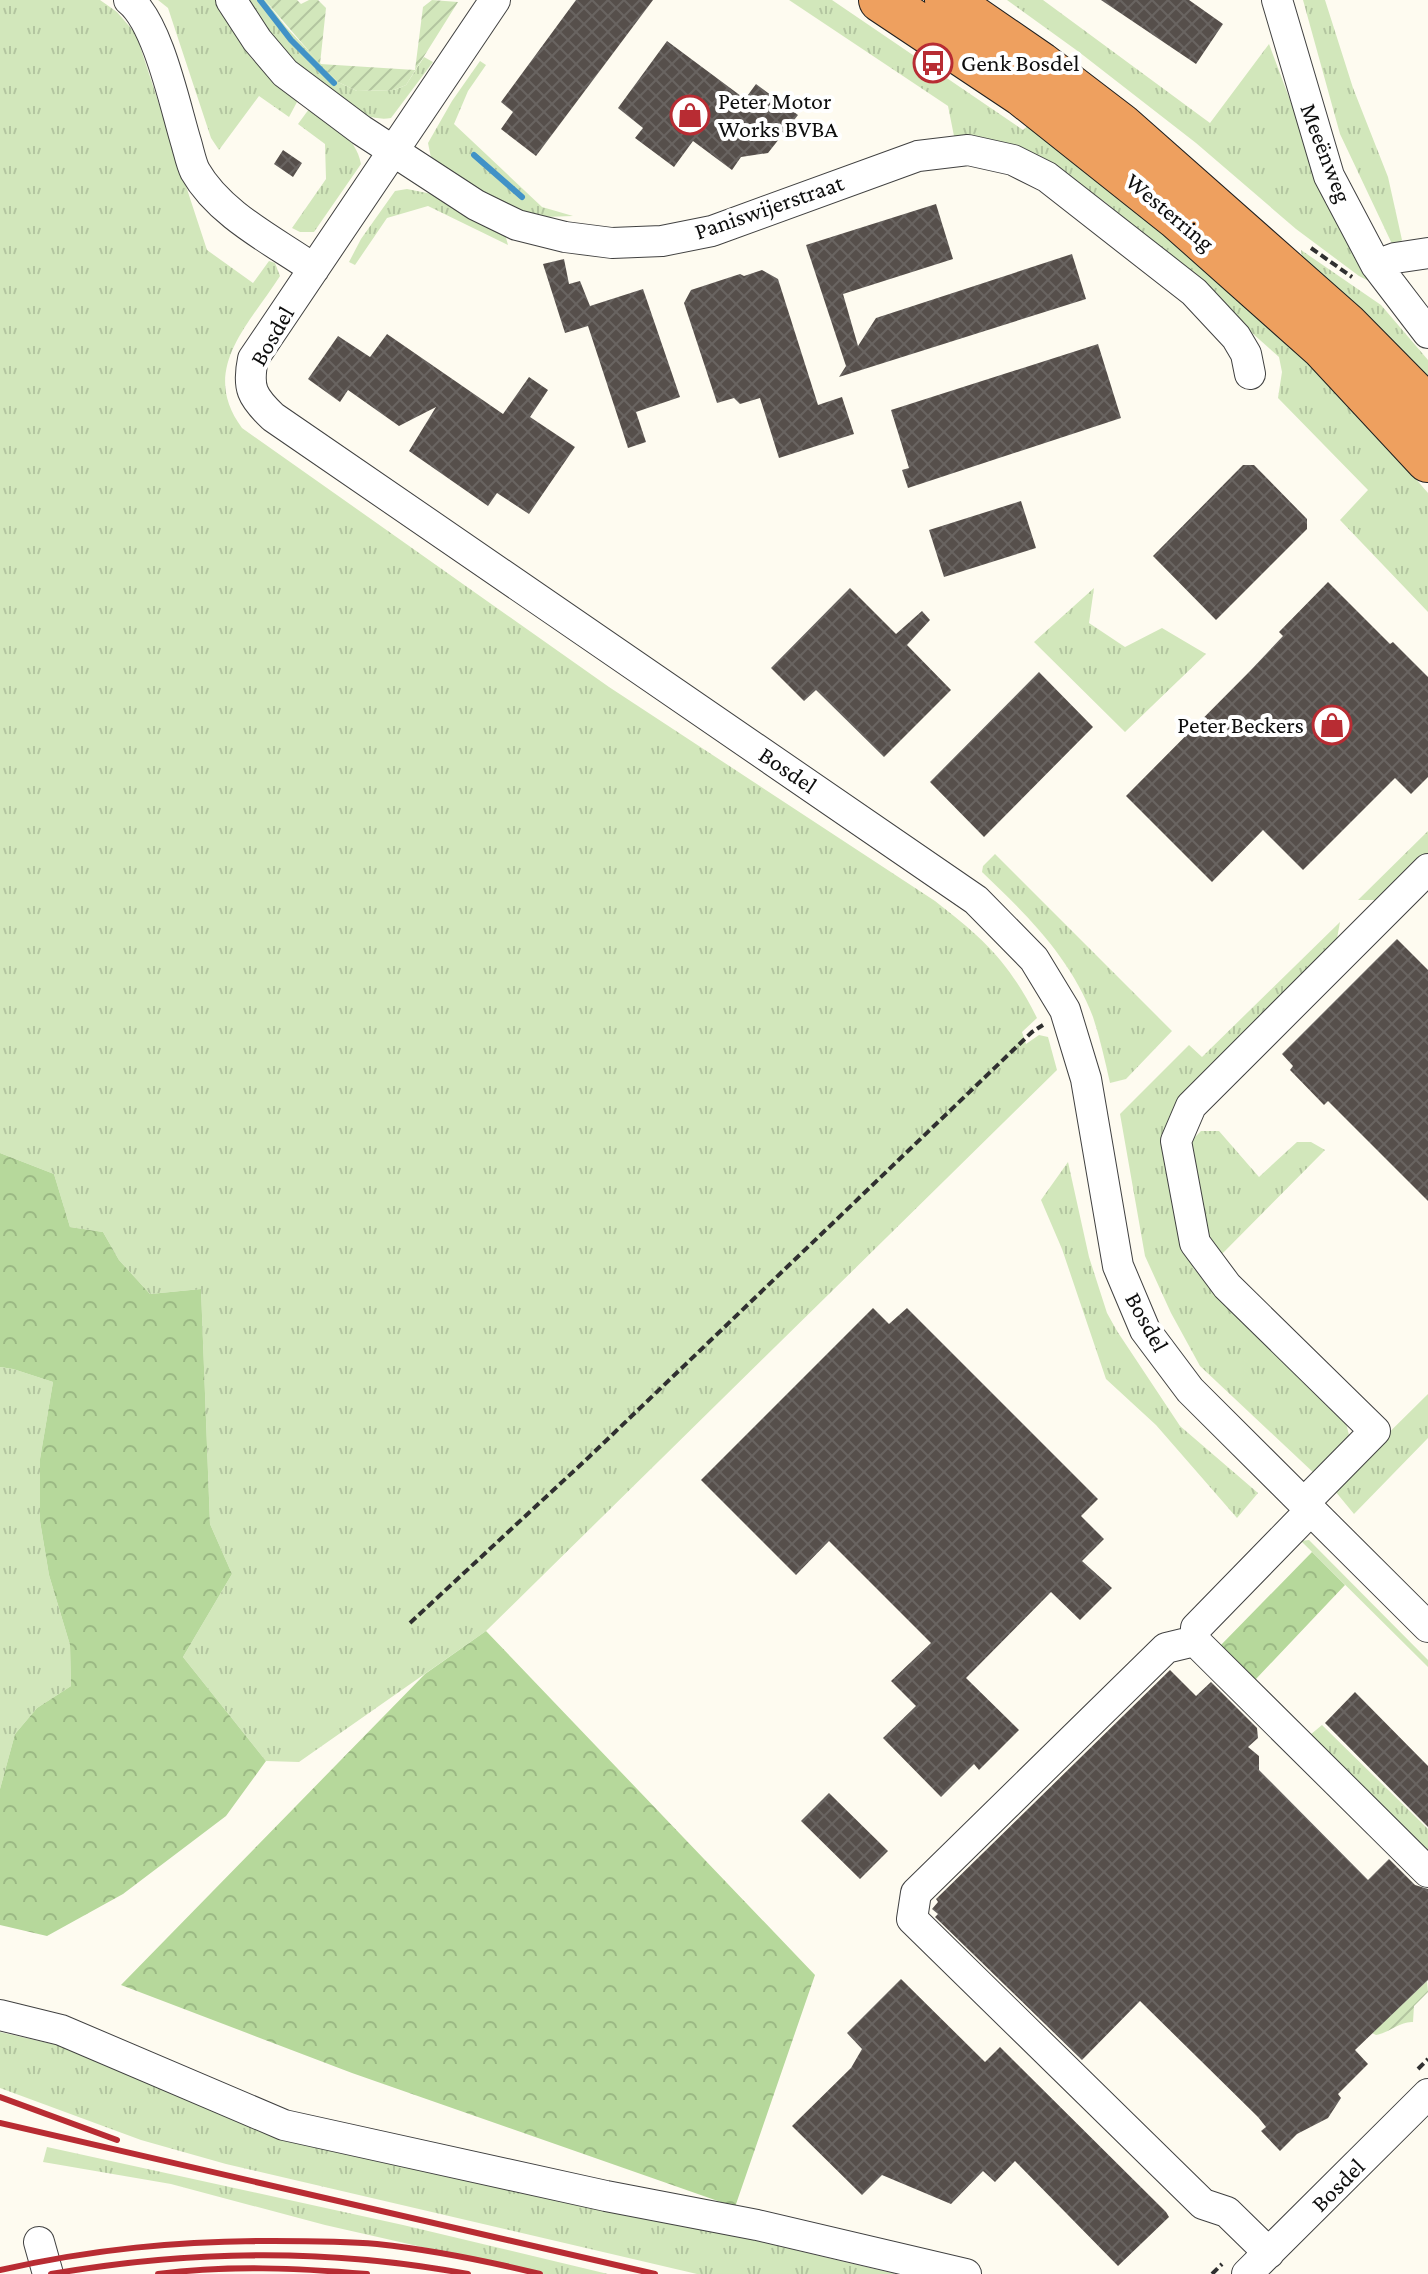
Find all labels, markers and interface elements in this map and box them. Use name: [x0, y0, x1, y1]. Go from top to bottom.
bus stop icon: Genk Bosdel: [912, 42, 954, 84]
place label: Genk Bosdel: [961, 49, 1080, 76]
place label: Peter Motor Works BVBA: [718, 87, 838, 142]
shop icon: Peter Motor Works BVBA: [669, 94, 711, 136]
street label: Meeënweg: [1295, 99, 1358, 207]
street label: Westerring: [1121, 167, 1220, 257]
street label: Paniswijerstraat: [691, 168, 848, 245]
street label: Bosdel: [244, 301, 299, 370]
shop icon: Peter Beckers: [1311, 704, 1353, 746]
place label: Peter Beckers: [1177, 711, 1304, 738]
street label: Bosdel: [754, 741, 822, 799]
street label: Bosdel: [1120, 1287, 1175, 1356]
street label: Bosdel: [1305, 2152, 1370, 2217]

